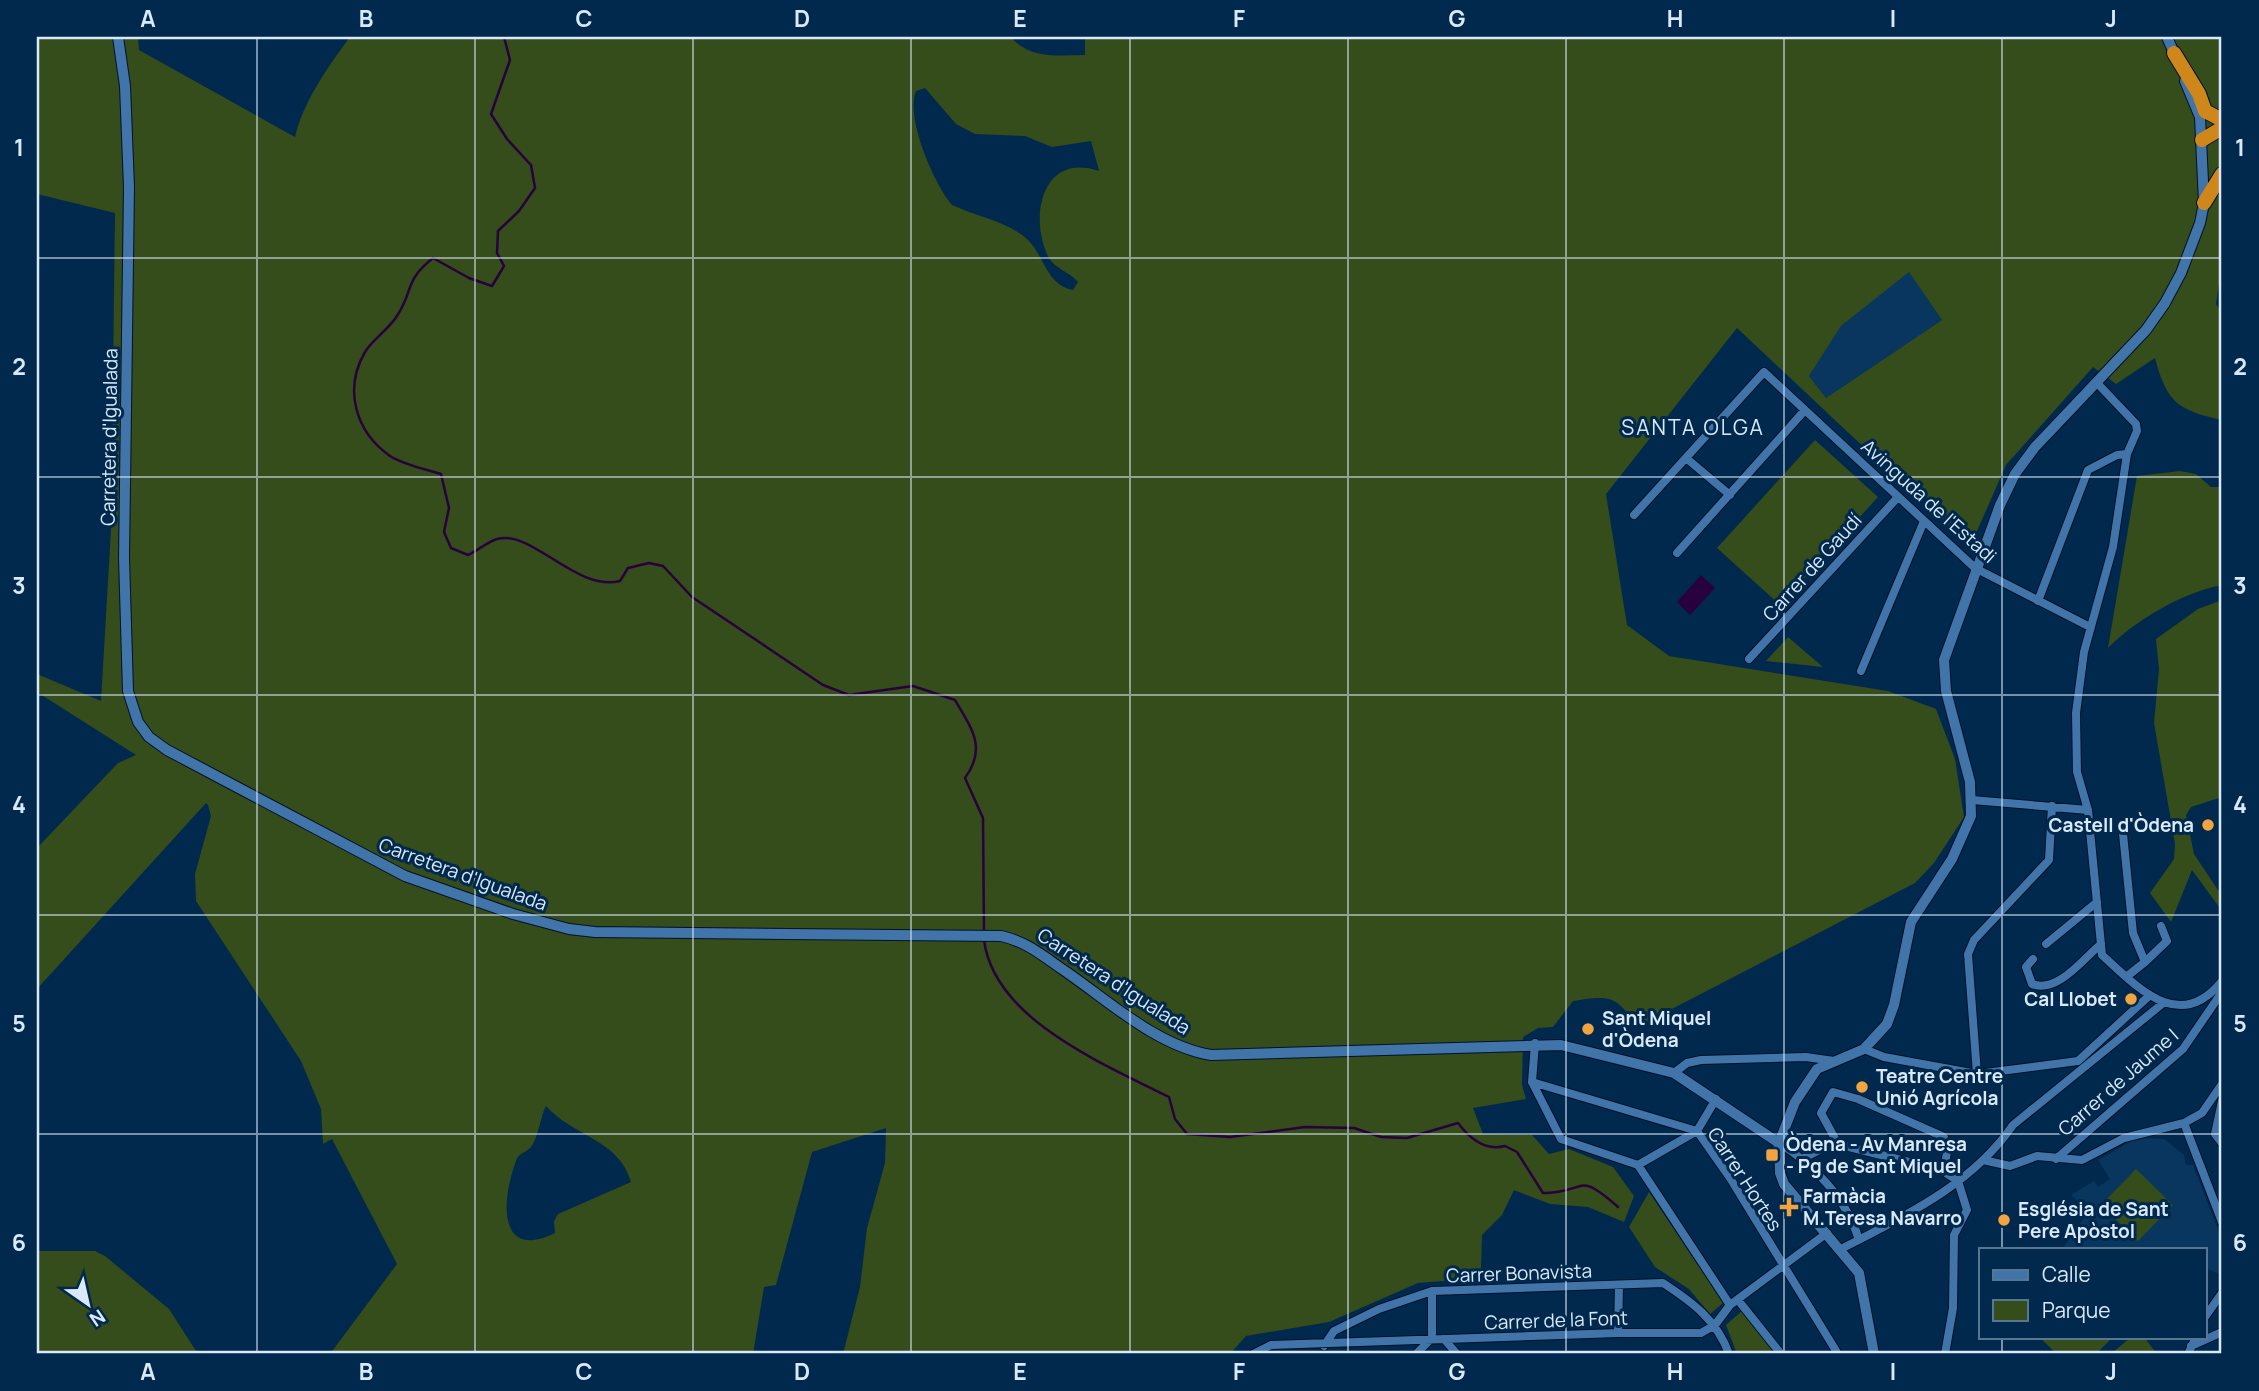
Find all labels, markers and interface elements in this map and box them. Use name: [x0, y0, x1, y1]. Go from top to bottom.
text: A: [140, 2, 156, 34]
text: B: [359, 2, 373, 34]
text: C: [576, 2, 593, 34]
text: D: [794, 2, 810, 34]
text: E: [1013, 2, 1027, 34]
text: F: [1233, 2, 1245, 34]
text: G: [1449, 2, 1466, 34]
text: H: [1667, 2, 1683, 34]
text: I: [1890, 2, 1896, 34]
text: J: [2105, 2, 2117, 34]
text: 1: [14, 131, 24, 163]
text: 1: [2235, 131, 2245, 163]
street label: Carretera d'Igualada: [94, 348, 124, 526]
text: 2: [12, 350, 26, 382]
text: 2: [2233, 350, 2247, 382]
district label: SANTA OLGA: [1621, 413, 1765, 441]
street label: Avinguda de l'Estadi: [1856, 433, 2002, 569]
street label: Carrer de Gaudí: [1757, 508, 1867, 626]
text: 3: [12, 569, 26, 601]
text: 3: [2233, 569, 2247, 601]
text: 4: [12, 788, 26, 820]
text: 4: [2233, 788, 2247, 820]
place label: Castell d'Òdena: [2049, 812, 2194, 838]
marker: Castell d'Òdena: [2200, 817, 2216, 833]
street label: Carretera d'Igualada: [375, 831, 551, 917]
street label: Carretera d'Igualada: [1032, 922, 1196, 1040]
place label: Cal Llobet: [2024, 986, 2117, 1012]
marker: Cal Llobet: [2123, 991, 2139, 1007]
place label: Sant Miquel d'Òdena: [1602, 1005, 1711, 1053]
text: 5: [12, 1007, 26, 1039]
text: 5: [2233, 1007, 2247, 1039]
marker: Sant Miquel d'Òdena: [1580, 1021, 1596, 1037]
street label: Carrer de Jaume I: [2052, 1022, 2184, 1142]
place label: Teatre Centre Unió Agrícola: [1876, 1063, 2003, 1111]
marker: Teatre Centre Unió Agrícola: [1854, 1079, 1870, 1095]
street label: Carrer Hortes: [1702, 1122, 1788, 1236]
place label: Òdena - Av Manresa - Pg de Sant Miquel: [1786, 1131, 1967, 1179]
marker: Òdena - Av Manresa - Pg de Sant Miquel: [1764, 1147, 1780, 1163]
place label: Farmàcia M.Teresa Navarro: [1803, 1183, 1962, 1231]
place label: Església de Sant Pere Apòstol: [2018, 1196, 2169, 1244]
marker: Farmàcia M.Teresa Navarro: [1781, 1199, 1797, 1215]
marker: Església de Sant Pere Apòstol: [1996, 1212, 2012, 1228]
text: 6: [12, 1226, 26, 1258]
text: 6: [2233, 1226, 2247, 1258]
legend: [1979, 1248, 2206, 1338]
street label: Carrer Bonavista: [1446, 1257, 1592, 1289]
text: Calle: [2042, 1260, 2091, 1288]
north arrow: [52, 1268, 122, 1338]
text: Parque: [2042, 1296, 2111, 1324]
text: N: [85, 1303, 110, 1333]
street label: Carrer de la Font: [1484, 1304, 1628, 1336]
text: A: [140, 1355, 156, 1387]
text: B: [359, 1355, 373, 1387]
text: C: [576, 1355, 593, 1387]
text: D: [794, 1355, 810, 1387]
text: E: [1013, 1355, 1027, 1387]
text: F: [1233, 1355, 1245, 1387]
text: G: [1449, 1355, 1466, 1387]
text: H: [1667, 1355, 1683, 1387]
text: I: [1890, 1355, 1896, 1387]
text: J: [2105, 1355, 2117, 1387]

